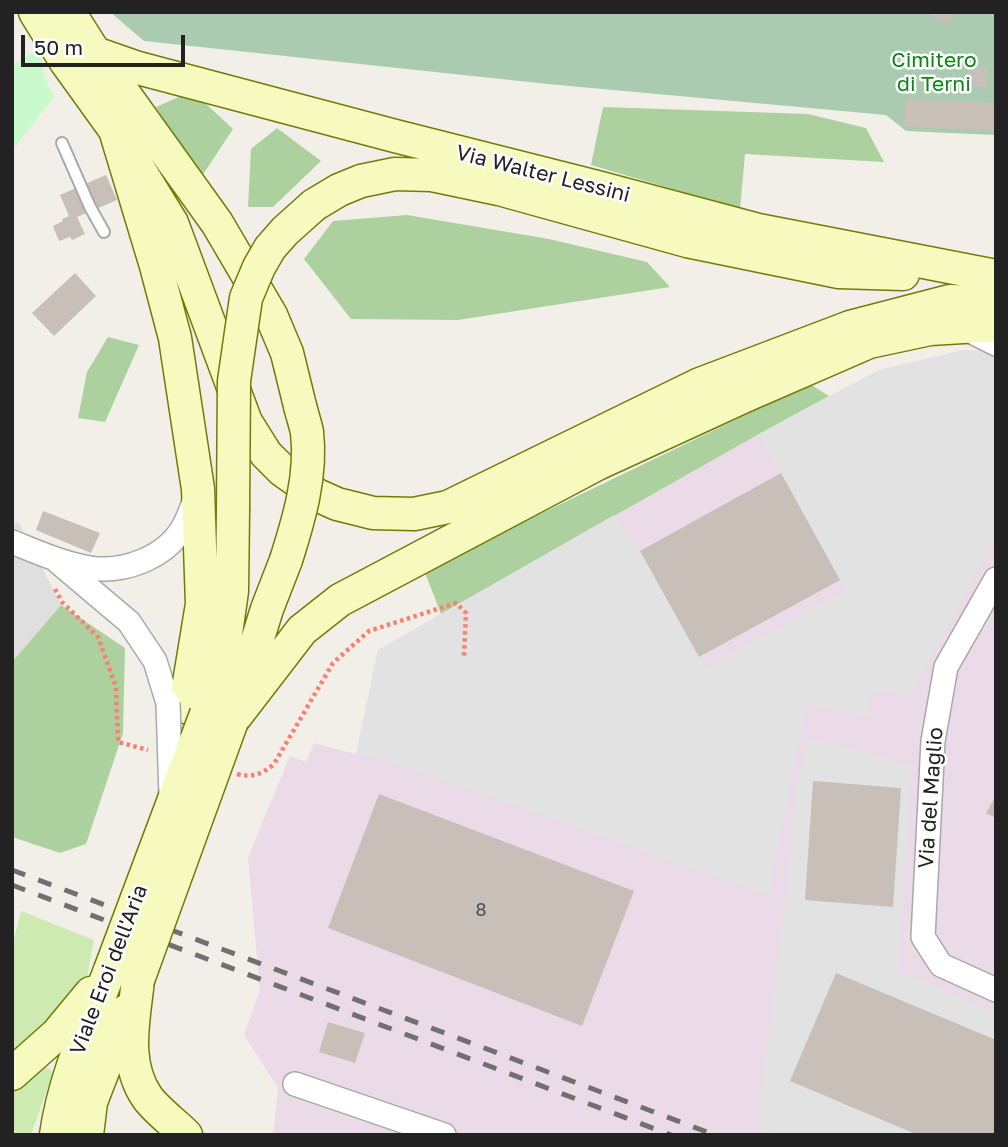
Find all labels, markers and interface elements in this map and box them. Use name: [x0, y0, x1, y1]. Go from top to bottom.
scale bar: [24, 21, 189, 65]
text: 50 m: [34, 34, 83, 60]
park label: Cimitero di Terni: [891, 47, 977, 97]
street label: Via Walter Lessini: [453, 140, 633, 208]
street label: Via del Maglio: [913, 726, 949, 870]
street label: Viale Eroi dell'Aria: [65, 881, 153, 1059]
house number: 8: [476, 899, 486, 921]

